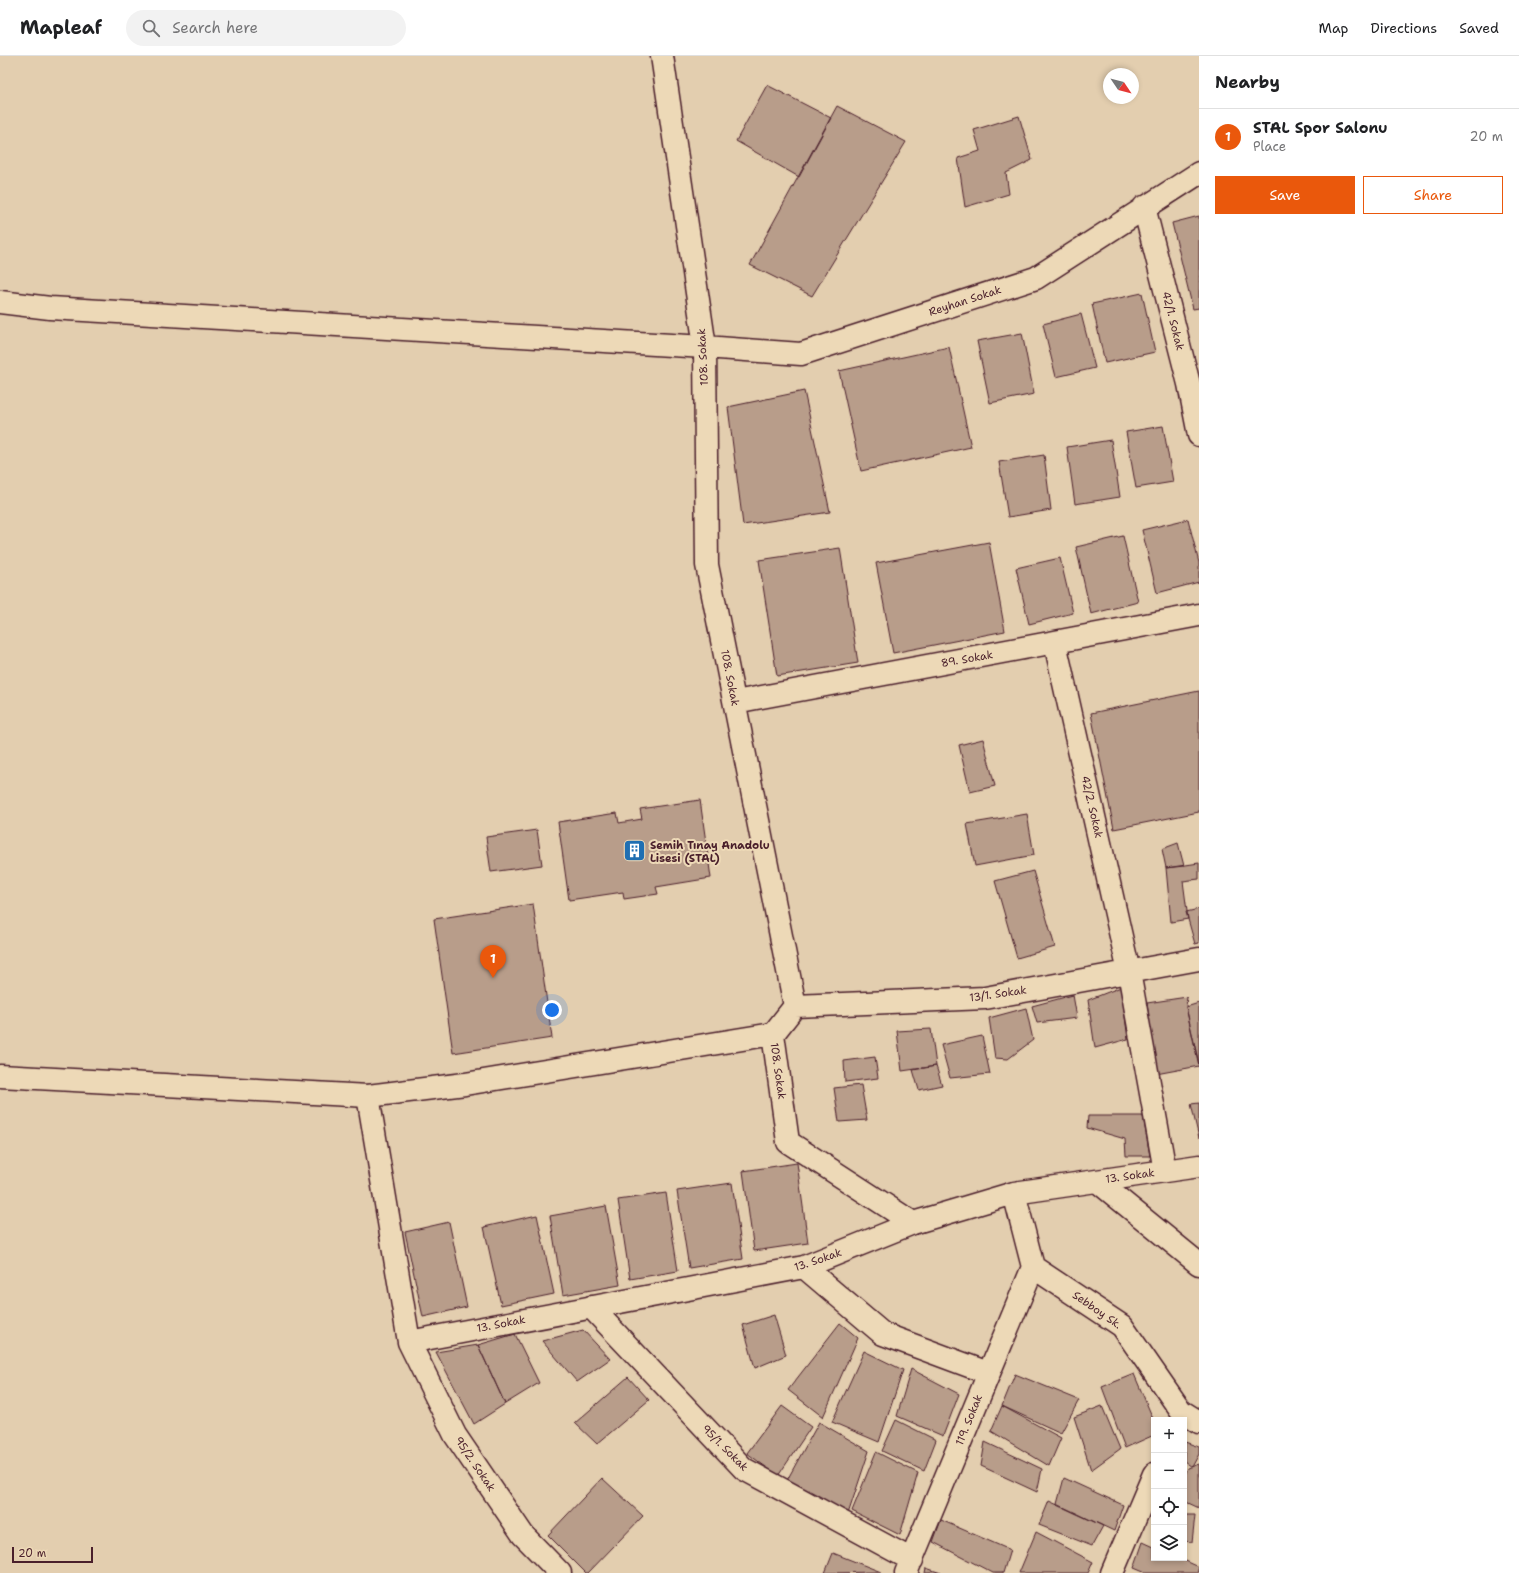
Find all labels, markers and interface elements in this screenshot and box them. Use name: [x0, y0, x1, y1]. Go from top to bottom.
search box: [126, 10, 406, 46]
text: Mapleaf: [20, 15, 102, 40]
icon: search: [140, 17, 162, 39]
text: Search here: [172, 18, 258, 38]
text: Map: [1319, 19, 1349, 37]
text: Directions: [1371, 19, 1437, 37]
text: Saved: [1459, 19, 1499, 37]
north arrow: [1103, 68, 1139, 104]
text: Nearby: [1215, 71, 1280, 93]
text: STAL Spor Salonu: [1253, 118, 1388, 138]
text: 1: [1225, 128, 1231, 145]
text: 20 m: [1470, 128, 1503, 145]
text: Place: [1253, 138, 1286, 155]
button: Save: [1215, 176, 1355, 214]
button: Share: [1363, 176, 1503, 214]
street label: Reyhan Sokak: [927, 282, 1003, 320]
street label: 42/1. Sokak: [1158, 290, 1188, 352]
street label: 108. Sokak: [694, 328, 712, 386]
street label: 89. Sokak: [940, 647, 994, 671]
street label: 108. Sokak: [717, 648, 743, 708]
street label: 42/2. Sokak: [1078, 774, 1106, 840]
building icon: Semih Tınay Anadolu Lisesi (STAL): [621, 838, 647, 864]
place label: Semih Tınay Anadolu Lisesi (STAL): [650, 838, 770, 866]
pin: 1: [480, 945, 506, 978]
street label: 13/1. Sokak: [968, 983, 1028, 1005]
your location: [542, 1000, 562, 1020]
street label: 108. Sokak: [767, 1042, 789, 1100]
street label: 13. Sokak: [1104, 1165, 1156, 1187]
street label: 13. Sokak: [792, 1245, 844, 1275]
street label: Sebboy Sk.: [1070, 1288, 1125, 1332]
street label: 13. Sokak: [475, 1312, 527, 1336]
street label: 119. Sokak: [952, 1392, 986, 1448]
map controls: [1151, 1417, 1187, 1561]
button: +: [1151, 1417, 1187, 1453]
street label: 95/1. Sokak: [698, 1421, 752, 1475]
street label: 95/2. Sokak: [451, 1434, 499, 1494]
button: −: [1151, 1453, 1187, 1489]
button: locate: [1151, 1489, 1187, 1525]
button: layers: [1151, 1525, 1187, 1561]
scale bar: [12, 1545, 93, 1564]
text: 20 m: [18, 1546, 46, 1561]

